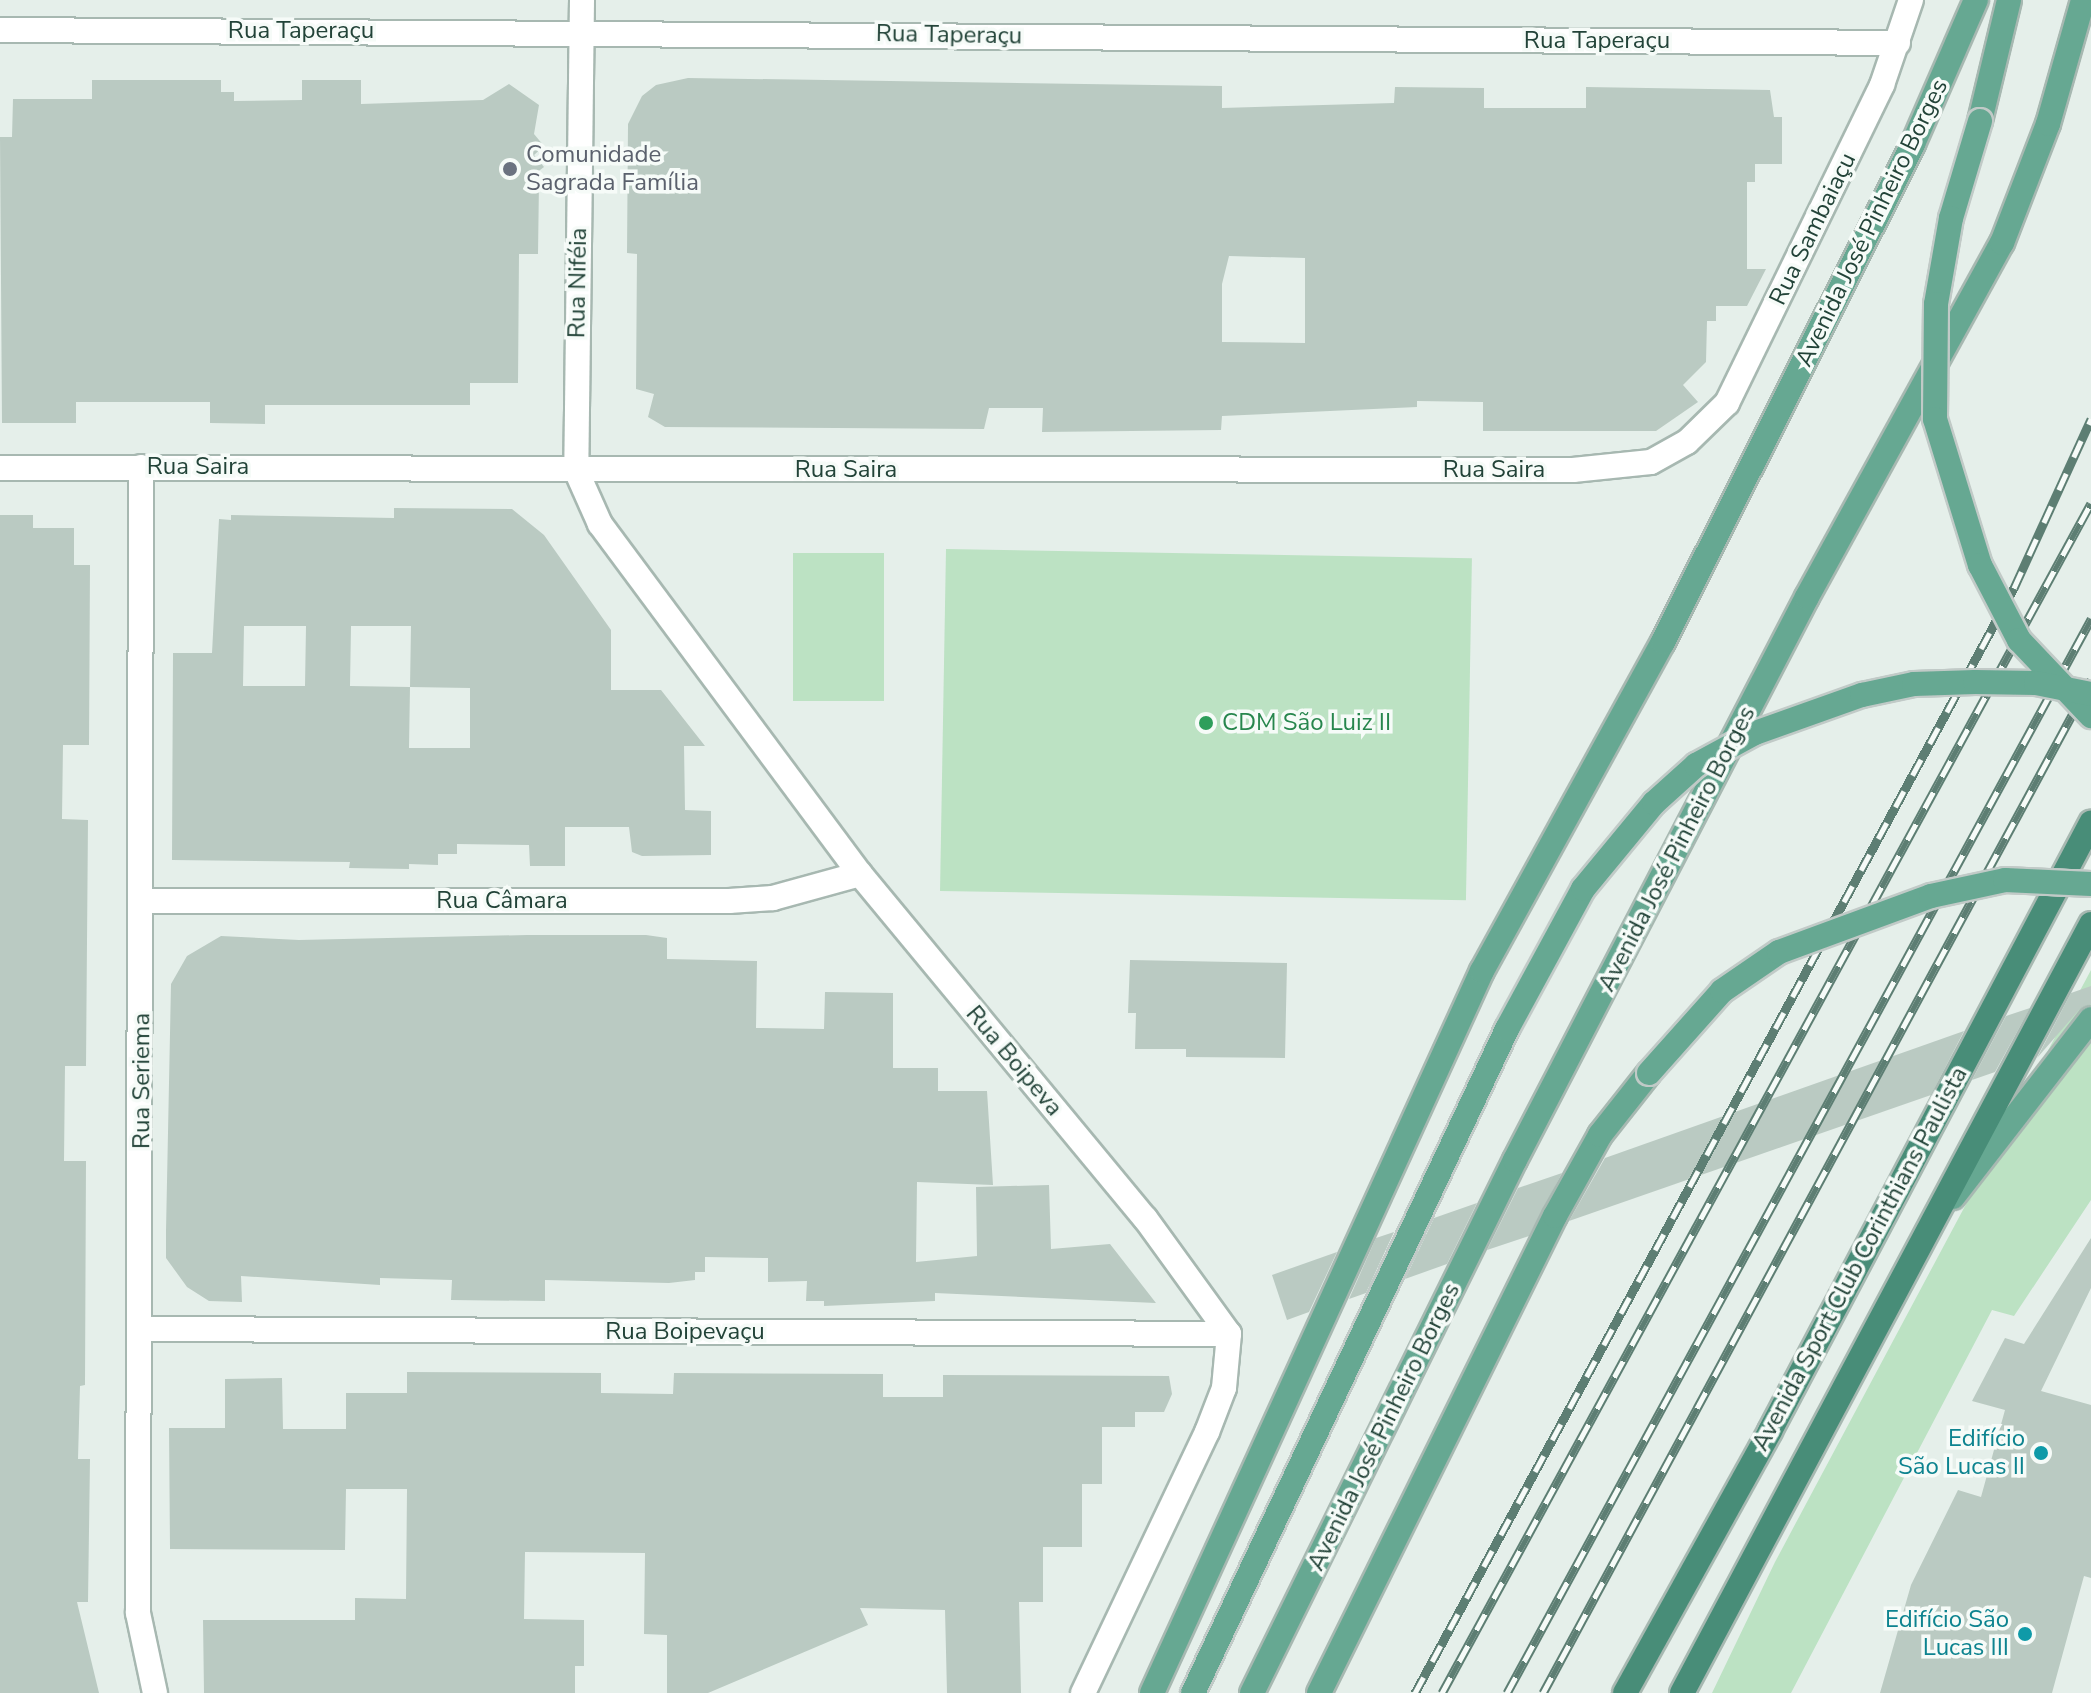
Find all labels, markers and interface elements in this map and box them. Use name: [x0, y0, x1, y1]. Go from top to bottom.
street label: Rua Taperaçu: [228, 17, 374, 45]
street label: Rua Taperaçu: [876, 19, 1022, 51]
street label: Rua Taperaçu: [1524, 27, 1670, 55]
street label: Avenida José Pinheiro Borges: [1790, 75, 1954, 371]
place label: Comunidade Sagrada Família: [526, 141, 699, 197]
street label: Rua Sambaiaçu: [1764, 148, 1862, 310]
marker: Comunidade Sagrada Família: [501, 160, 519, 178]
street label: Rua Niféia: [563, 228, 593, 338]
street label: Rua Saira: [147, 453, 249, 481]
street label: Rua Saira: [795, 456, 897, 484]
street label: Rua Saira: [1443, 456, 1545, 484]
street label: Avenida José Pinheiro Borges: [1592, 702, 1762, 996]
place label: CDM São Luiz II: [1222, 709, 1391, 737]
marker: CDM São Luiz II: [1197, 714, 1215, 732]
street label: Rua Câmara: [436, 887, 568, 915]
street label: Rua Boipeva: [960, 1000, 1068, 1122]
street label: Rua Seriema: [128, 1013, 156, 1149]
street label: Avenida Sport Club Corinthians Paulista: [1746, 1062, 1974, 1456]
street label: Avenida José Pinheiro Borges: [1302, 1279, 1466, 1575]
street label: Rua Boipevaçu: [605, 1318, 765, 1346]
place label: Edifício São Lucas II: [1898, 1425, 2025, 1481]
marker: Edifício São Lucas II: [2032, 1444, 2050, 1462]
place label: Edifício São Lucas III: [1885, 1606, 2009, 1662]
marker: Edifício São Lucas III: [2016, 1625, 2034, 1643]

